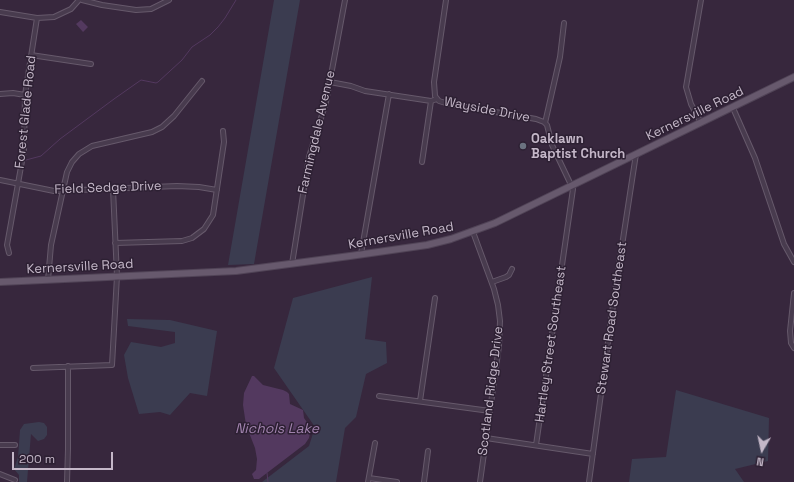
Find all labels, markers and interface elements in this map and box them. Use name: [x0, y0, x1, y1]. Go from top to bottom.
street label: Forest Glade Road: [12, 55, 40, 169]
street label: Farmingdale Avenue: [295, 69, 339, 195]
street label: Kernersville Road: [644, 84, 746, 144]
street label: Wayside Drive: [443, 94, 531, 126]
place label: Oaklawn Baptist Church: [531, 131, 625, 162]
marker: Oaklawn Baptist Church: [518, 141, 528, 151]
street label: Field Sedge Drive: [54, 178, 162, 198]
street label: Kernersville Road: [347, 219, 455, 253]
street label: Stewart Road Southeast: [594, 241, 630, 395]
street label: Kernersville Road: [26, 256, 134, 278]
street label: Hartley Street Southeast: [532, 265, 570, 423]
street label: Scotland Ridge Drive: [475, 325, 507, 457]
water label: Nichols Lake: [235, 421, 319, 437]
north arrow: [742, 430, 782, 470]
scale bar: [14, 444, 115, 470]
text: 200 m: [19, 451, 55, 467]
text: N: [755, 454, 765, 469]

